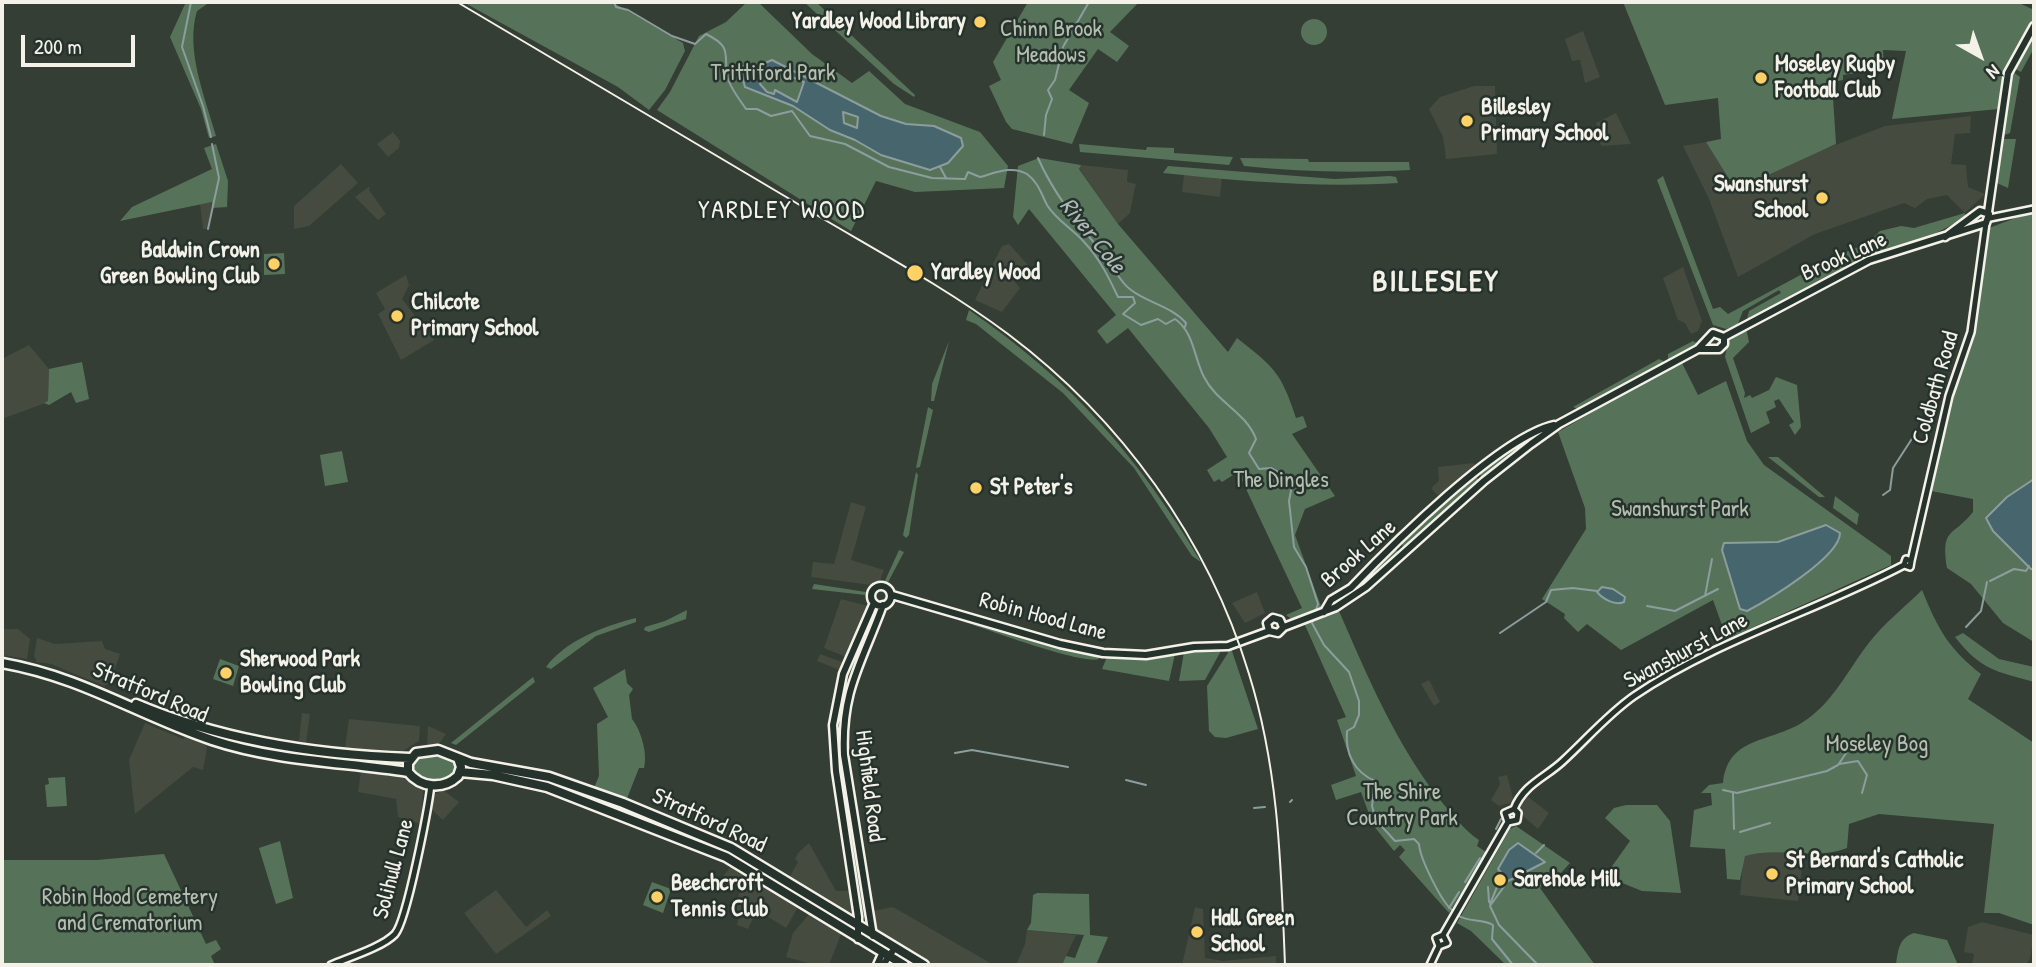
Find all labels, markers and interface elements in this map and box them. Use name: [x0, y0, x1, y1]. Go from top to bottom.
place label: Yardley Wood Library: [792, 8, 966, 36]
marker: Yardley Wood Library: [972, 14, 988, 30]
park label: Chinn Brook Meadows: [1000, 16, 1102, 70]
scale bar: [24, 21, 138, 65]
north arrow: [1945, 21, 2015, 91]
text: 200 m: [34, 32, 82, 61]
place label: Moseley Rugby Football Club: [1775, 51, 1895, 105]
text: N: [1981, 59, 2006, 85]
park label: Trittiford Park: [711, 60, 835, 88]
marker: Moseley Rugby Football Club: [1753, 70, 1769, 86]
place label: Billesley Primary School: [1481, 94, 1608, 148]
marker: Billesley Primary School: [1459, 113, 1475, 129]
place label: Swanshurst School: [1714, 171, 1808, 225]
marker: Swanshurst School: [1814, 190, 1830, 206]
water label: River Cole: [1053, 192, 1131, 280]
district label: YARDLEY WOOD: [699, 195, 865, 227]
street label: Brook Lane: [1797, 226, 1891, 288]
place label: Baldwin Crown Green Bowling Club: [100, 237, 260, 291]
marker: Baldwin Crown Green Bowling Club: [266, 256, 282, 272]
place label: Yardley Wood: [931, 259, 1040, 287]
marker: Yardley Wood: [905, 263, 925, 283]
district label: BILLESLEY: [1373, 265, 1499, 301]
place label: Chilcote Primary School: [411, 289, 538, 343]
marker: Chilcote Primary School: [389, 308, 405, 324]
street label: Coldbath Road: [1907, 328, 1965, 448]
park label: The Dingles: [1233, 467, 1329, 495]
place label: St Peter's: [990, 474, 1073, 502]
marker: St Peter's: [968, 480, 984, 496]
park label: Swanshurst Park: [1611, 496, 1749, 524]
street label: Brook Lane: [1316, 514, 1402, 594]
street label: Robin Hood Lane: [976, 587, 1110, 647]
street label: Swanshurst Lane: [1619, 607, 1753, 695]
place label: Sherwood Park Bowling Club: [240, 646, 360, 700]
street label: Stratford Road: [88, 656, 212, 730]
marker: Sherwood Park Bowling Club: [218, 665, 234, 681]
street label: Highfield Road: [848, 729, 890, 843]
park label: Moseley Bog: [1826, 731, 1928, 759]
park label: The Shire Country Park: [1346, 779, 1458, 833]
street label: Stratford Road: [648, 783, 770, 859]
street label: Solihull Lane: [367, 816, 421, 922]
place label: St Bernard's Catholic Primary School: [1786, 847, 1963, 901]
place label: Sarehole Mill: [1514, 866, 1620, 894]
marker: St Bernard's Catholic Primary School: [1764, 866, 1780, 882]
place label: Beechcroft Tennis Club: [671, 870, 768, 924]
marker: Sarehole Mill: [1492, 872, 1508, 888]
park label: Robin Hood Cemetery and Crematorium: [42, 884, 218, 938]
marker: Beechcroft Tennis Club: [649, 889, 665, 905]
place label: Hall Green School: [1211, 905, 1295, 959]
marker: Hall Green School: [1189, 924, 1205, 940]

